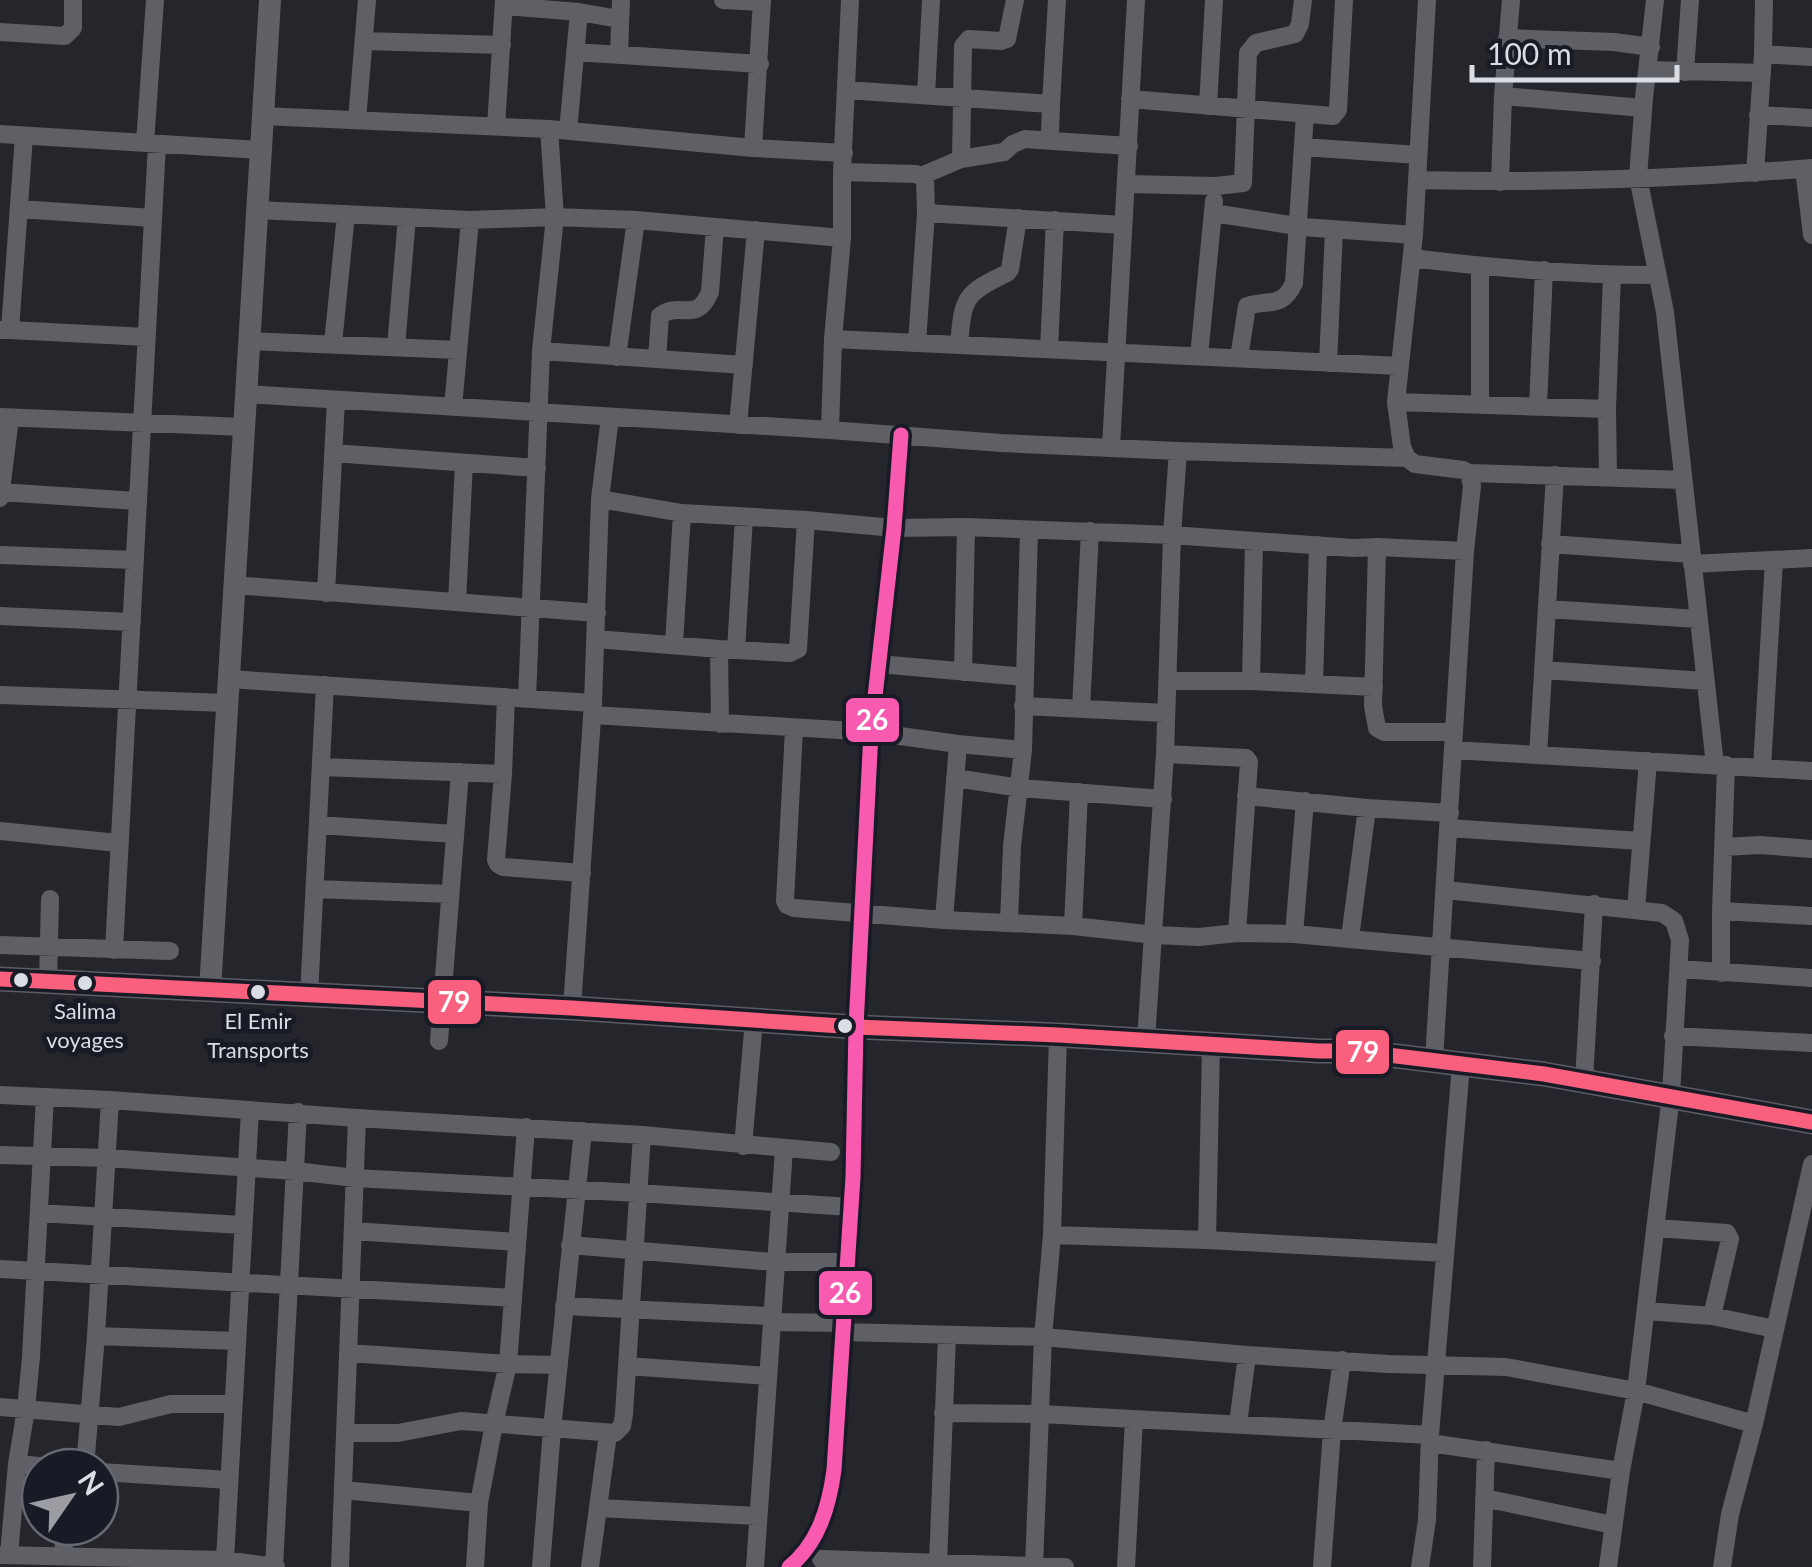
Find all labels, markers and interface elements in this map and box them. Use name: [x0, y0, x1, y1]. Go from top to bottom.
scale bar: [1472, 20, 1677, 82]
text: 100 m: [1487, 35, 1572, 71]
line badge: 26: [844, 696, 901, 744]
text: 26: [856, 702, 888, 736]
unlabelled marker: [11, 970, 31, 990]
marker: Salima voyages: [75, 973, 95, 993]
line badge: 79: [426, 978, 483, 1026]
marker: El Emir Transports: [248, 982, 268, 1002]
text: 79: [438, 984, 470, 1018]
place label: Salima voyages: [46, 997, 124, 1053]
place label: El Emir Transports: [207, 1007, 309, 1063]
unlabelled marker: [835, 1016, 855, 1036]
line badge: 79: [1334, 1028, 1391, 1076]
text: 79: [1347, 1034, 1379, 1068]
line badge: 26: [817, 1269, 874, 1317]
text: 26: [829, 1275, 861, 1309]
north arrow: [20, 1447, 120, 1547]
text: N: [71, 1464, 112, 1501]

